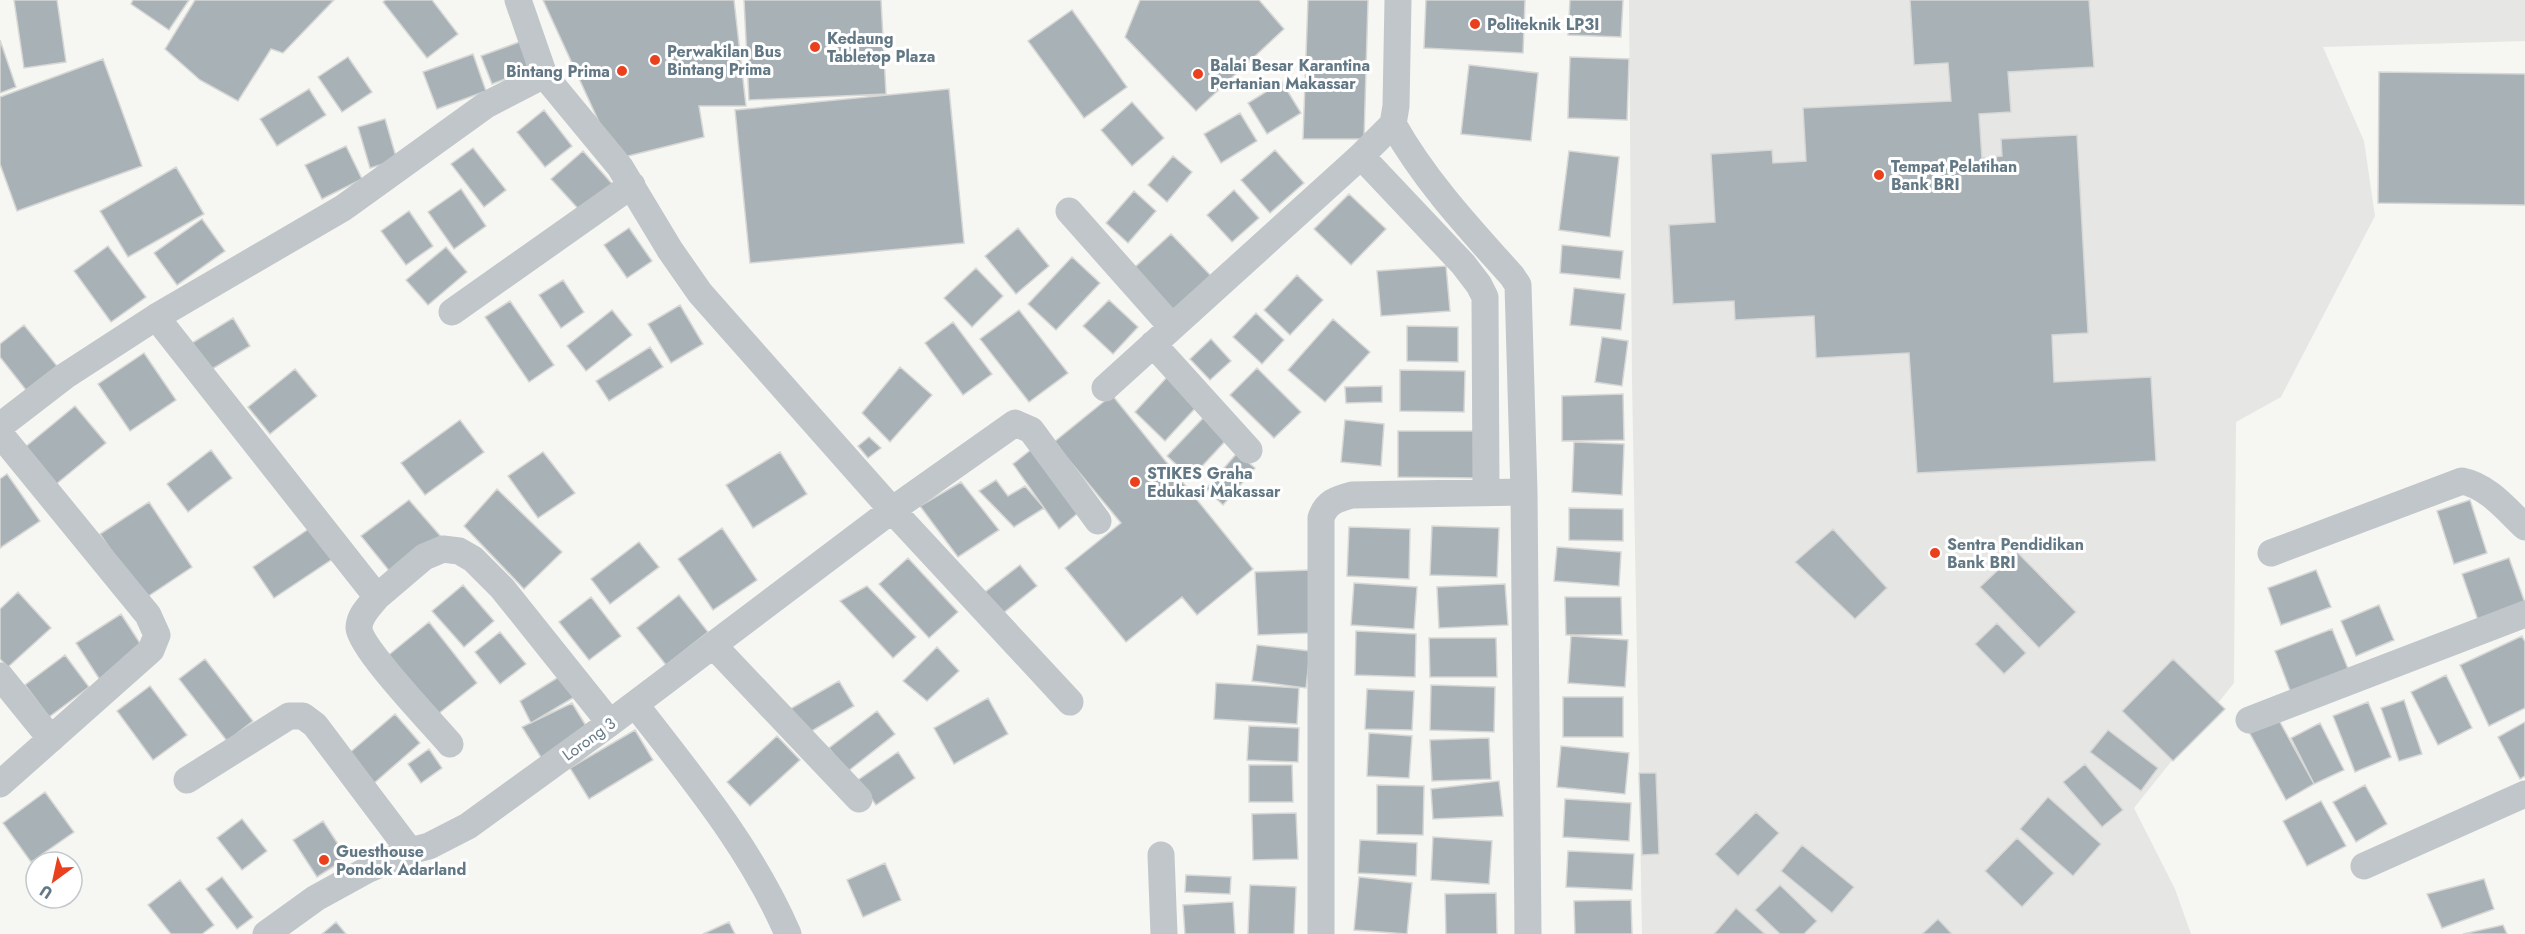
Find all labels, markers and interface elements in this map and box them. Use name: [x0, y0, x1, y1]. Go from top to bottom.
place label: Politeknik LP3I: [1487, 13, 1599, 36]
marker: Politeknik LP3I: [1468, 17, 1482, 31]
place label: Kedaung Tabletop Plaza: [827, 27, 935, 68]
place label: Perwakilan Bus Bintang Prima: [667, 40, 781, 81]
marker: Kedaung Tabletop Plaza: [808, 40, 822, 54]
marker: Perwakilan Bus Bintang Prima: [648, 53, 662, 67]
place label: Balai Besar Karantina Pertanian Makassar: [1210, 54, 1370, 95]
place label: Bintang Prima: [506, 60, 610, 83]
marker: Bintang Prima: [615, 64, 629, 78]
marker: Balai Besar Karantina Pertanian Makassar: [1191, 67, 1205, 81]
place label: Tempat Pelatihan Bank BRI: [1891, 155, 2017, 196]
marker: Tempat Pelatihan Bank BRI: [1872, 168, 1886, 182]
place label: STIKES Graha Edukasi Makassar: [1147, 462, 1281, 503]
marker: STIKES Graha Edukasi Makassar: [1128, 475, 1142, 489]
place label: Sentra Pendidikan Bank BRI: [1947, 533, 2084, 574]
marker: Sentra Pendidikan Bank BRI: [1928, 546, 1942, 560]
street label: Lorong 3: [558, 712, 621, 766]
place label: Guesthouse Pondok Adarland: [336, 840, 466, 881]
north arrow: [24, 850, 84, 910]
marker: Guesthouse Pondok Adarland: [317, 853, 331, 867]
text: U: [35, 879, 57, 905]

